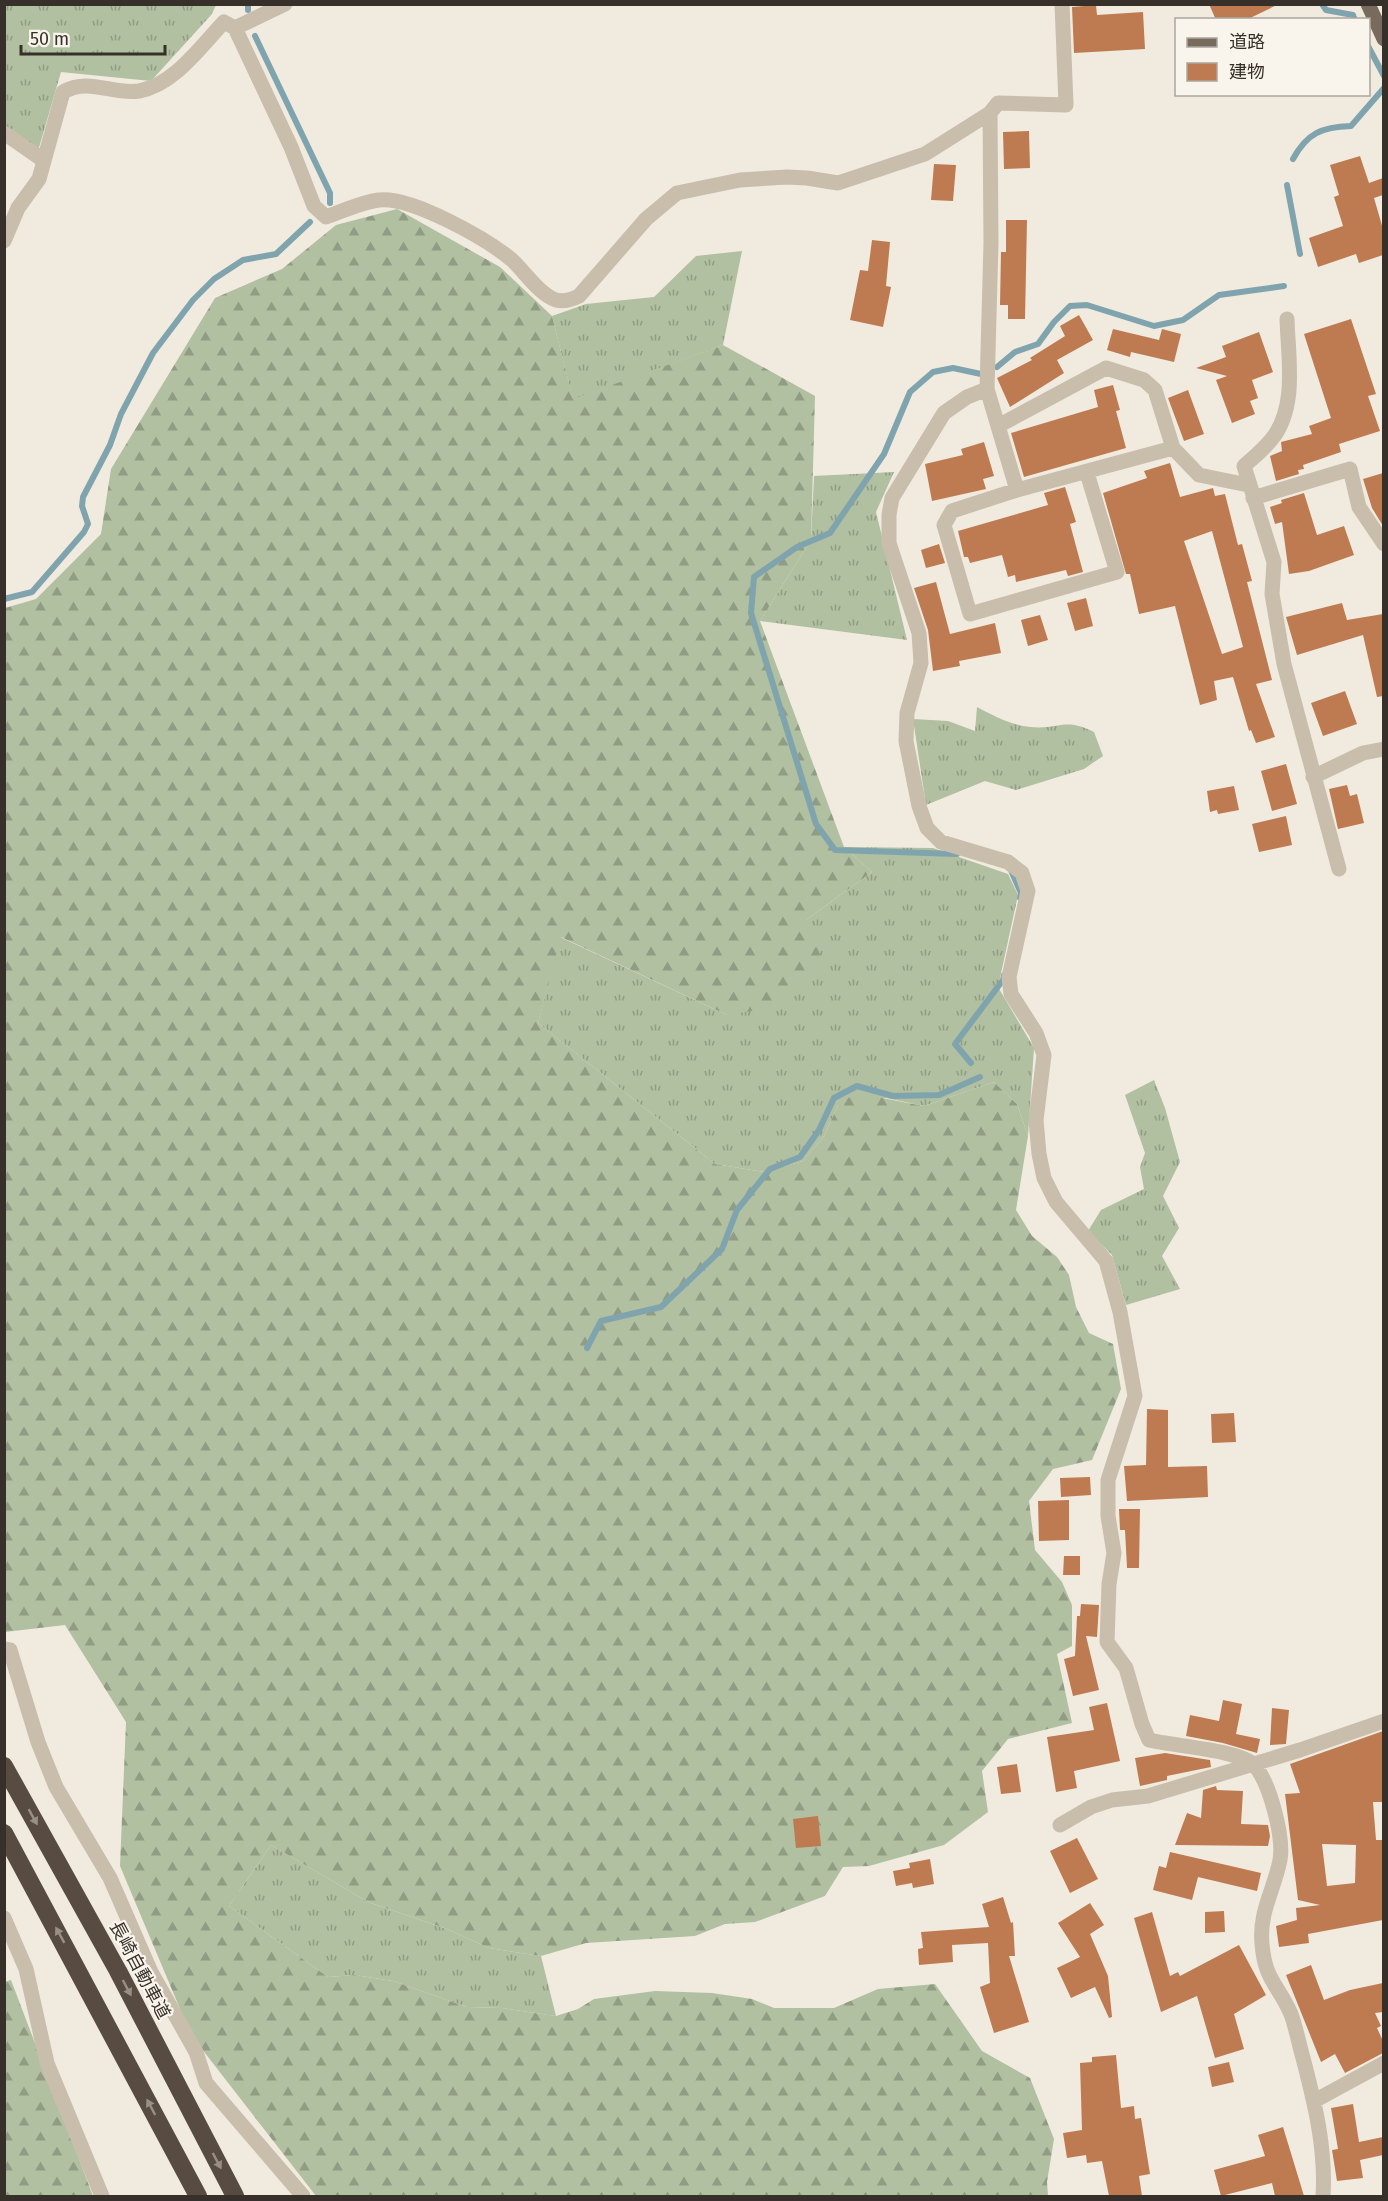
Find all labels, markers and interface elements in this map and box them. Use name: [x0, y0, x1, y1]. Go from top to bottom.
scale bar: [21, 18, 165, 56]
legend: [1175, 18, 1370, 96]
text: 50 m: [30, 28, 69, 50]
text: 道路: [1229, 31, 1265, 53]
text: 建物: [1229, 61, 1265, 83]
one-way arrow: [28, 1809, 38, 1826]
street label: 長崎自動車道: [105, 1917, 175, 2023]
one-way arrow: [55, 1926, 65, 1943]
one-way arrow: [121, 1979, 131, 1997]
one-way arrow: [147, 2099, 156, 2116]
one-way arrow: [212, 2153, 222, 2170]

